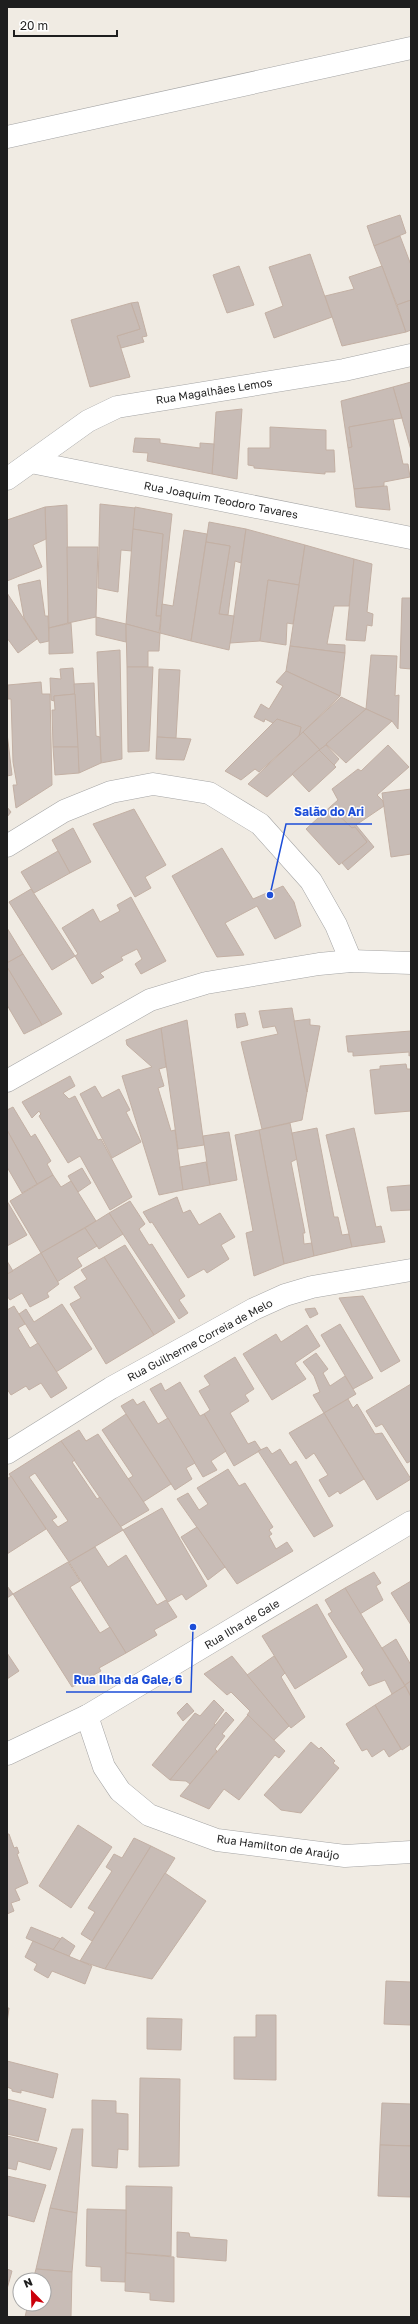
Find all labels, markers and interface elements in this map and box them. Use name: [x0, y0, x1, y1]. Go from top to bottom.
scale bar: [14, 12, 117, 38]
text: 20 m: [20, 18, 48, 33]
street label: Rua Magalhães Lemos: [155, 375, 273, 406]
street label: Rua Joaquim Teodoro Tavares: [143, 478, 299, 521]
callout: Salão do Ari: [286, 800, 372, 824]
text: Salão do Ari: [294, 804, 364, 819]
street label: Rua Guilherme Correia de Melo: [125, 1295, 275, 1383]
street label: Rua Ilha de Gale: [202, 1596, 282, 1651]
callout: Rua Ilha da Gale, 6: [66, 1668, 191, 1692]
text: Rua Ilha da Gale, 6: [74, 1672, 183, 1687]
street label: Rua Hamilton de Araújo: [216, 1831, 341, 1862]
north arrow: [12, 2272, 52, 2312]
text: N: [22, 2275, 34, 2290]

